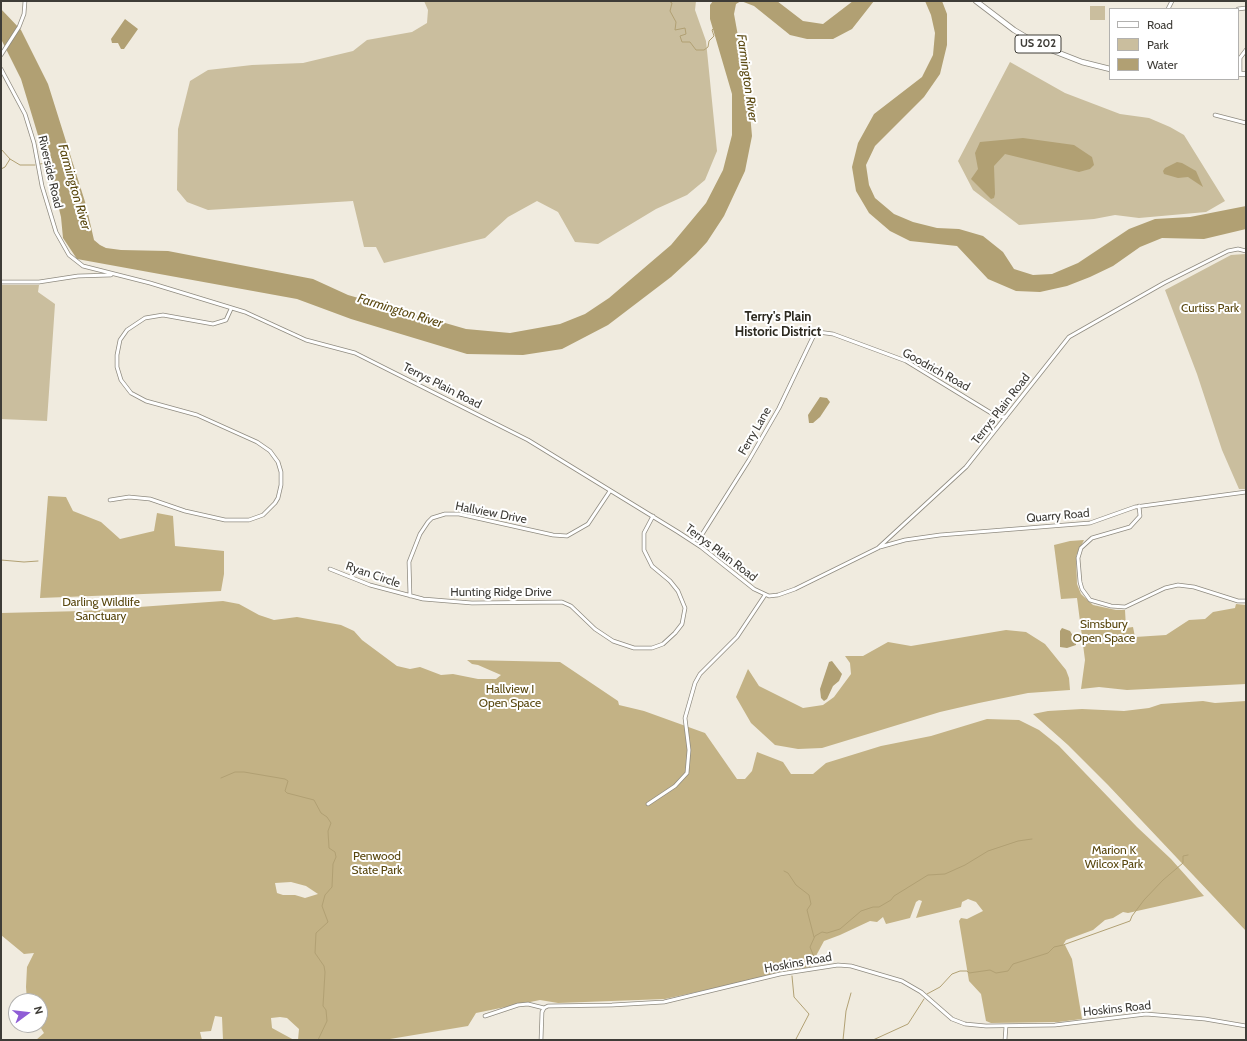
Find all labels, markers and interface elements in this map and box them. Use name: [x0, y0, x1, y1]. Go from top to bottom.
legend: [1109, 8, 1239, 80]
text: Road: [1147, 17, 1173, 32]
water label: Farmington River: [733, 33, 761, 123]
road number: US 202: [1015, 35, 1061, 53]
text: Park: [1147, 37, 1169, 52]
text: Water: [1147, 57, 1177, 72]
street label: Riverside Road: [35, 134, 65, 210]
water label: Farmington River: [54, 142, 94, 232]
water label: Farmington River: [355, 291, 445, 331]
park label: Curtiss Park: [1181, 301, 1239, 315]
district label: Terry's Plain Historic District: [735, 309, 821, 340]
street label: Goodrich Road: [900, 346, 972, 394]
street label: Terrys Plain Road: [400, 360, 484, 412]
street label: Terrys Plain Road: [969, 371, 1033, 447]
street label: Ferry Lane: [736, 405, 774, 457]
street label: Hallview Drive: [454, 499, 528, 527]
street label: Quarry Road: [1026, 506, 1090, 526]
street label: Terrys Plain Road: [682, 521, 760, 585]
street label: Ryan Circle: [344, 559, 402, 591]
street label: Hunting Ridge Drive: [450, 585, 552, 599]
park label: Darling Wildlife Sanctuary: [62, 595, 140, 623]
park label: Simsbury Open Space: [1073, 617, 1135, 645]
park label: Hallview I Open Space: [479, 682, 541, 710]
park label: Marion K Wilcox Park: [1085, 843, 1143, 871]
park label: Penwood State Park: [352, 849, 402, 877]
street label: Hoskins Road: [763, 950, 833, 976]
north arrow: [8, 993, 48, 1033]
street label: Hoskins Road: [1082, 998, 1152, 1020]
text: N: [31, 1005, 46, 1016]

